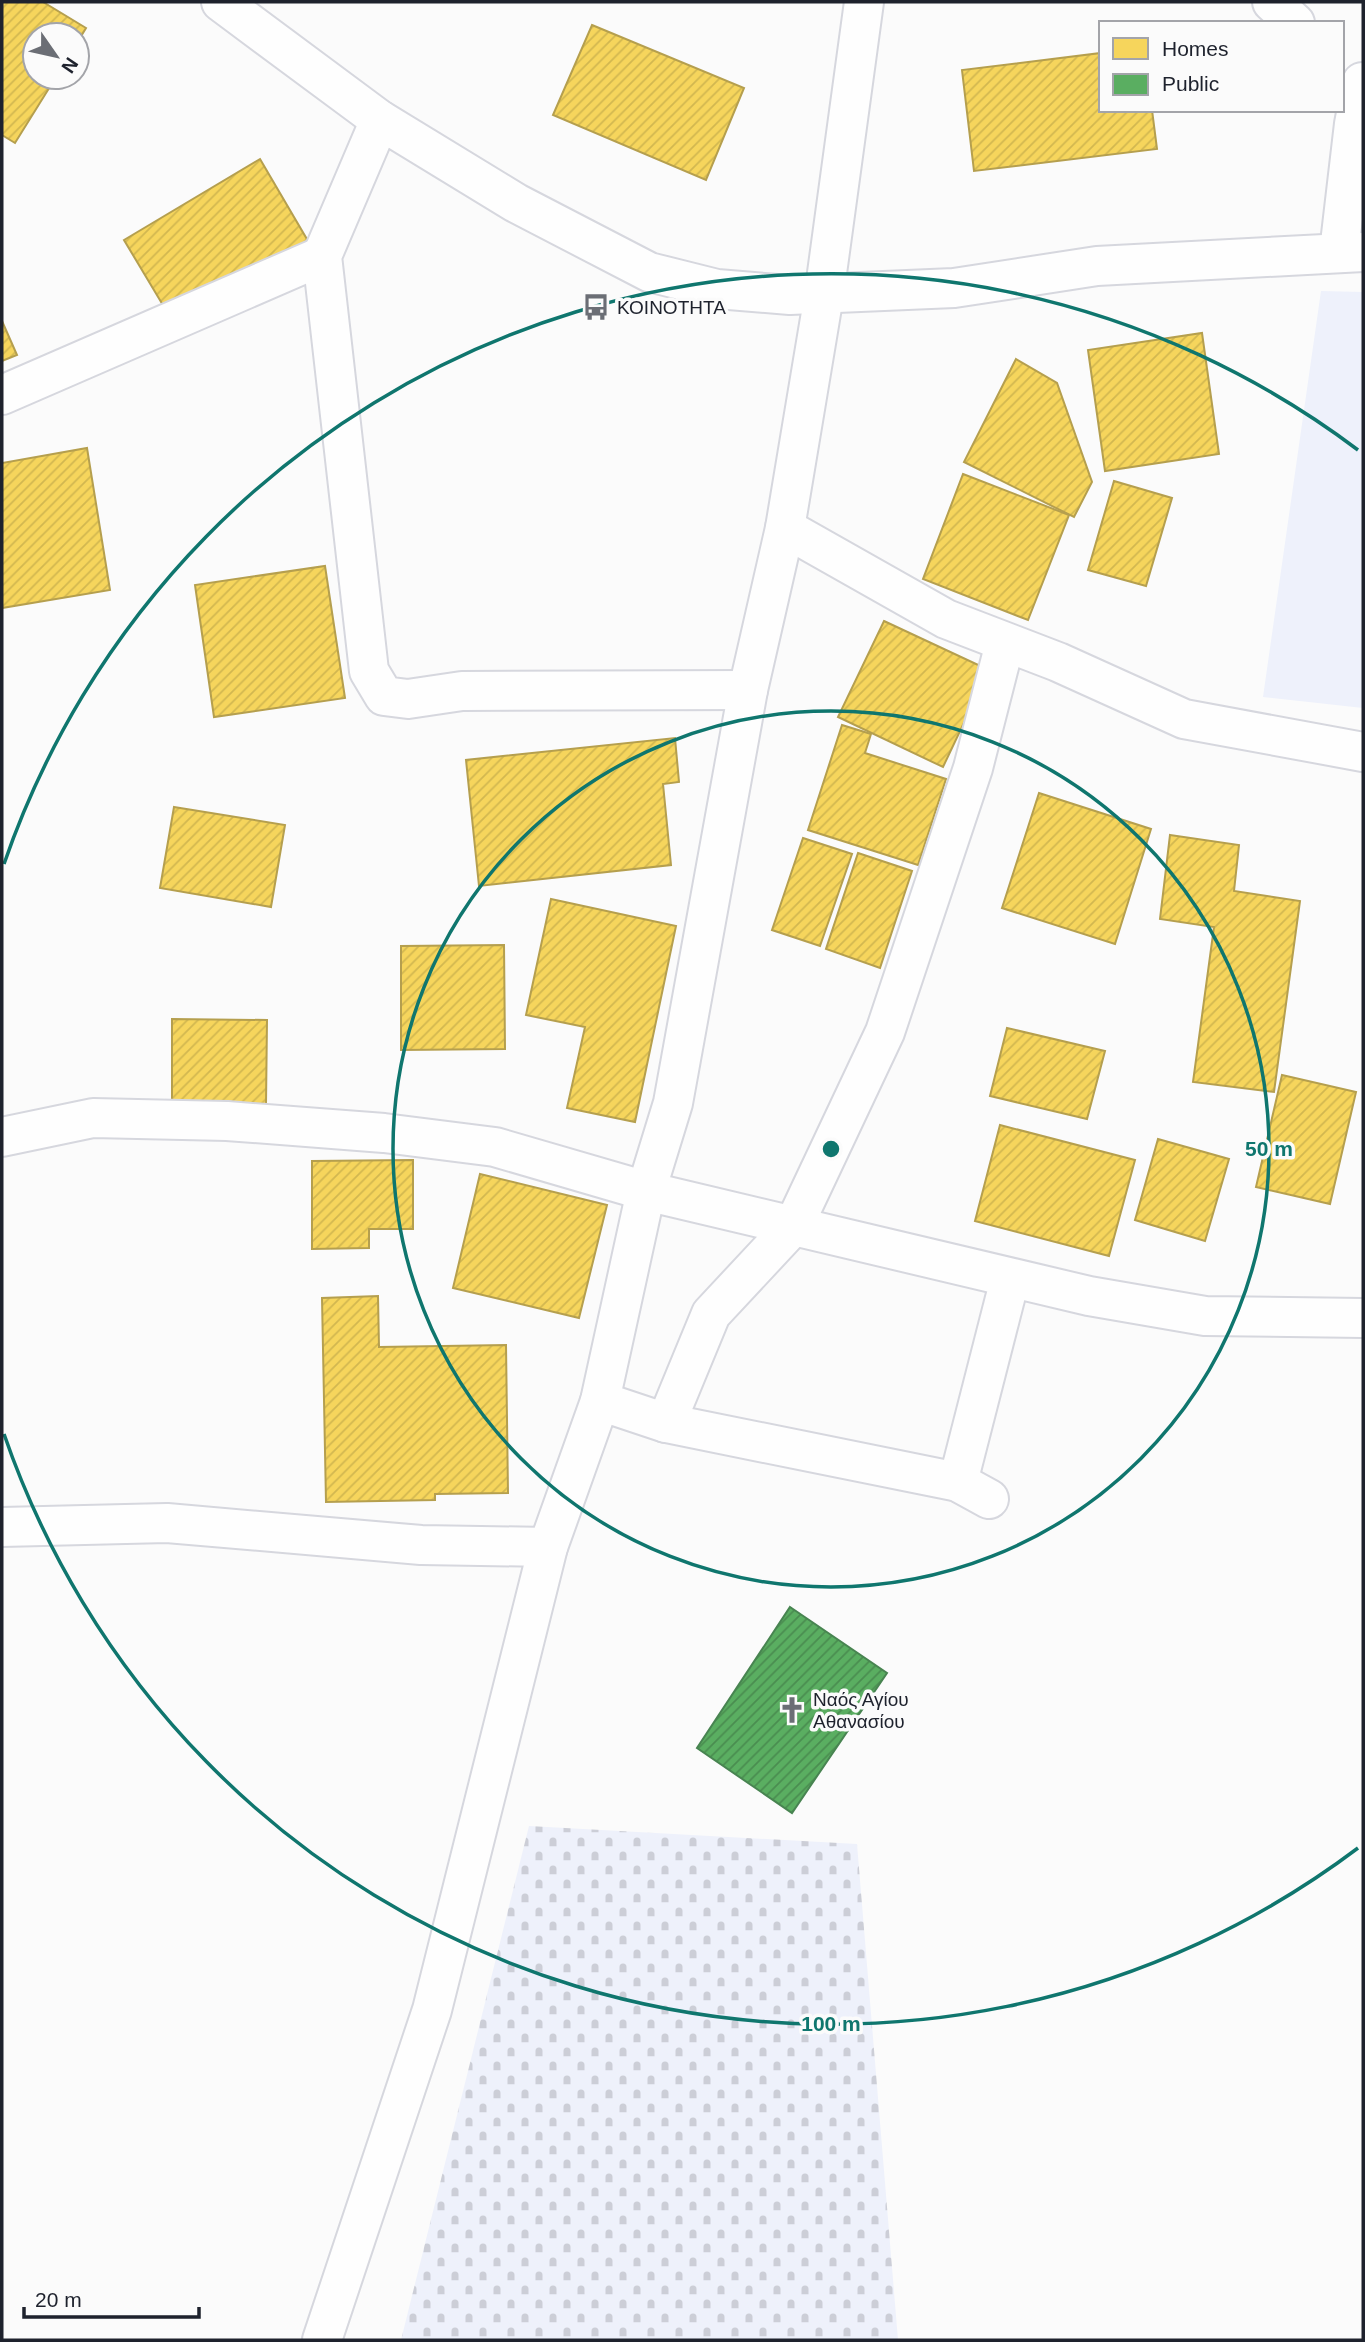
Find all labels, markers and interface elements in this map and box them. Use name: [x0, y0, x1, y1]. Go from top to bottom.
north arrow: [21, 21, 91, 91]
legend: [1099, 21, 1344, 112]
text: Homes: [1162, 37, 1229, 60]
text: N: [57, 54, 82, 77]
text: Public: [1162, 72, 1219, 95]
bus stop icon: ΚΟΙΝΟΤΗΤΑ: [581, 292, 611, 322]
place label: ΚΟΙΝΟΤΗΤΑ: [617, 297, 726, 318]
centre of rings: [819, 1137, 843, 1161]
text: 50 m: [1245, 1137, 1293, 1160]
place label: Ναός Αγίου Αθανασίου: [813, 1689, 909, 1732]
church icon: Ναός Αγίου Αθανασίου: [777, 1695, 807, 1725]
text: 100 m: [801, 2012, 861, 2035]
scale bar: [24, 2276, 200, 2320]
text: 20 m: [35, 2288, 82, 2311]

